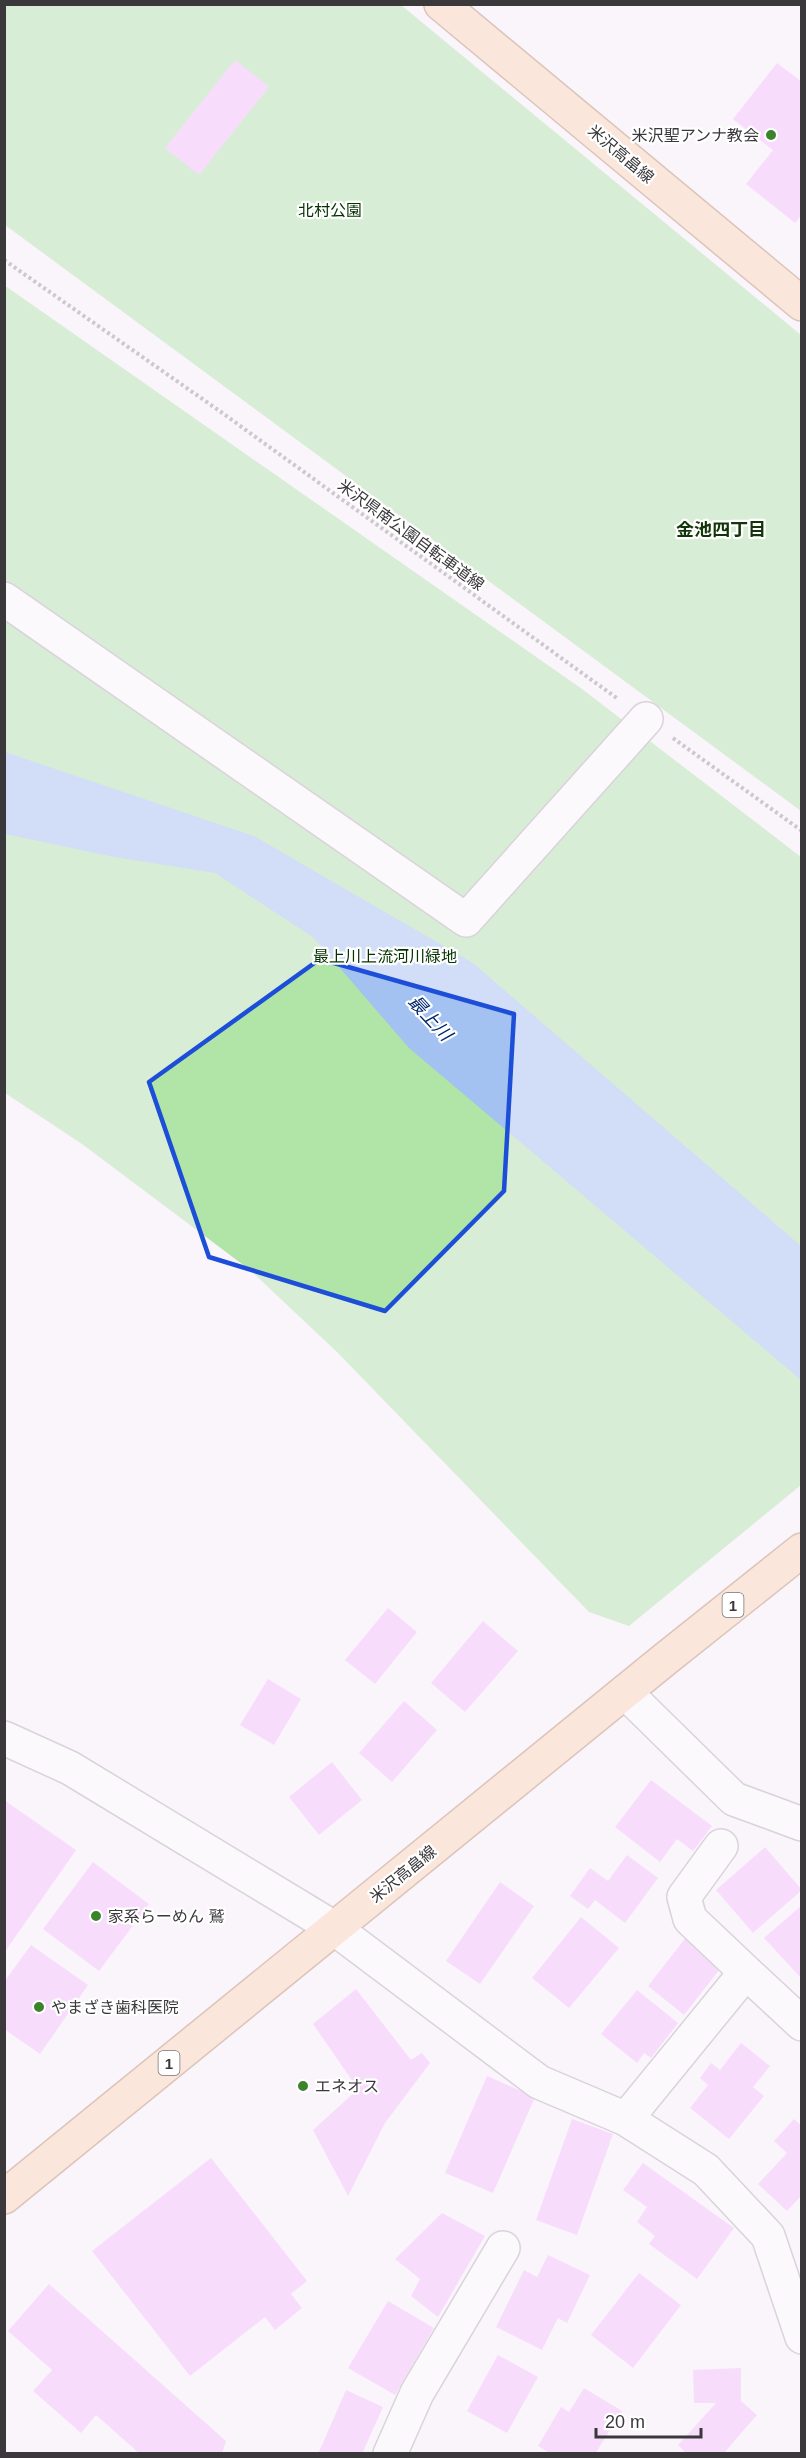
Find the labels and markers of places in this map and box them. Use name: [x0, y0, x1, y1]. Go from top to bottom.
place label: 米沢聖アンナ教会: [632, 127, 759, 144]
marker: 米沢聖アンナ教会: [764, 128, 778, 142]
place label: 家系らーめん 鷲: [108, 1908, 224, 1925]
marker: 家系らーめん 鷲: [89, 1909, 103, 1923]
place label: やまざき歯科医院: [51, 1999, 179, 2016]
marker: やまざき歯科医院: [32, 2000, 46, 2014]
place label: エネオス: [315, 2078, 379, 2095]
marker: エネオス: [296, 2079, 310, 2093]

